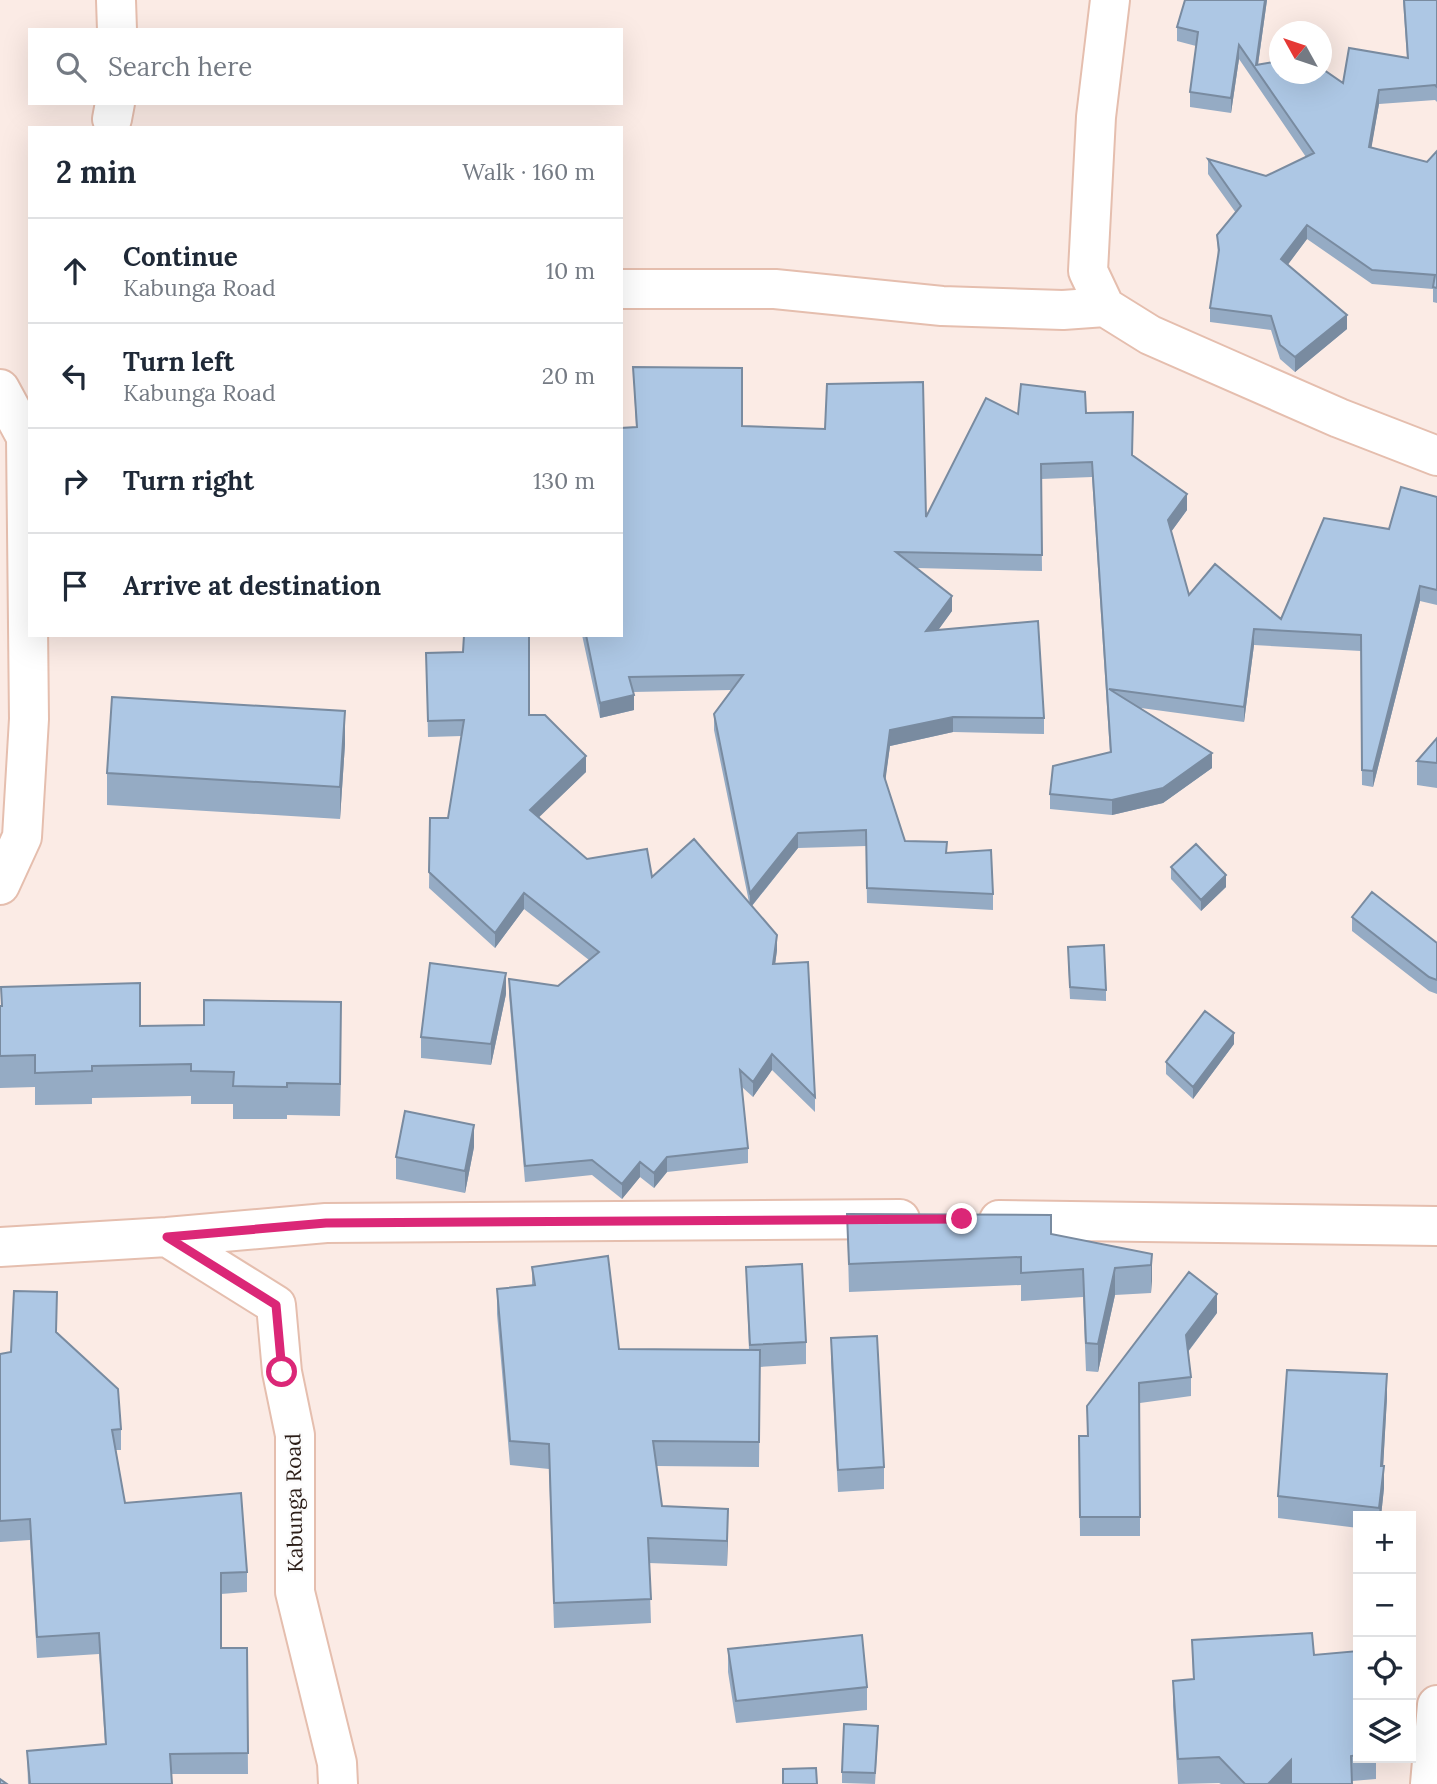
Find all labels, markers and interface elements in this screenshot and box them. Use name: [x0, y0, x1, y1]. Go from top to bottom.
north arrow: [1269, 21, 1332, 84]
search box: [28, 28, 623, 105]
icon: search: [52, 48, 90, 86]
text: Search here: [108, 50, 252, 83]
text: 2 min: [56, 153, 136, 191]
text: Walk · 160 m: [462, 157, 595, 186]
text: Continue: [123, 240, 238, 273]
icon: ahead: [56, 252, 94, 290]
text: 10 m: [546, 256, 595, 285]
text: Kabunga Road: [123, 273, 276, 302]
text: Turn left: [123, 345, 234, 378]
icon: left: [56, 357, 94, 395]
text: 20 m: [542, 361, 595, 390]
text: Kabunga Road: [123, 378, 276, 407]
icon: right: [56, 462, 94, 500]
text: Turn right: [123, 464, 254, 497]
text: 130 m: [533, 466, 595, 495]
icon: arrive: [56, 567, 94, 605]
text: Arrive at destination: [123, 569, 381, 602]
route end: [946, 1203, 977, 1234]
route start: [266, 1356, 297, 1387]
street label: Kabunga Road: [279, 1433, 309, 1573]
map controls: [1353, 1511, 1416, 1763]
button: +: [1353, 1511, 1416, 1574]
button: −: [1353, 1574, 1416, 1637]
button: locate: [1353, 1637, 1416, 1700]
button: layers: [1353, 1700, 1416, 1763]

